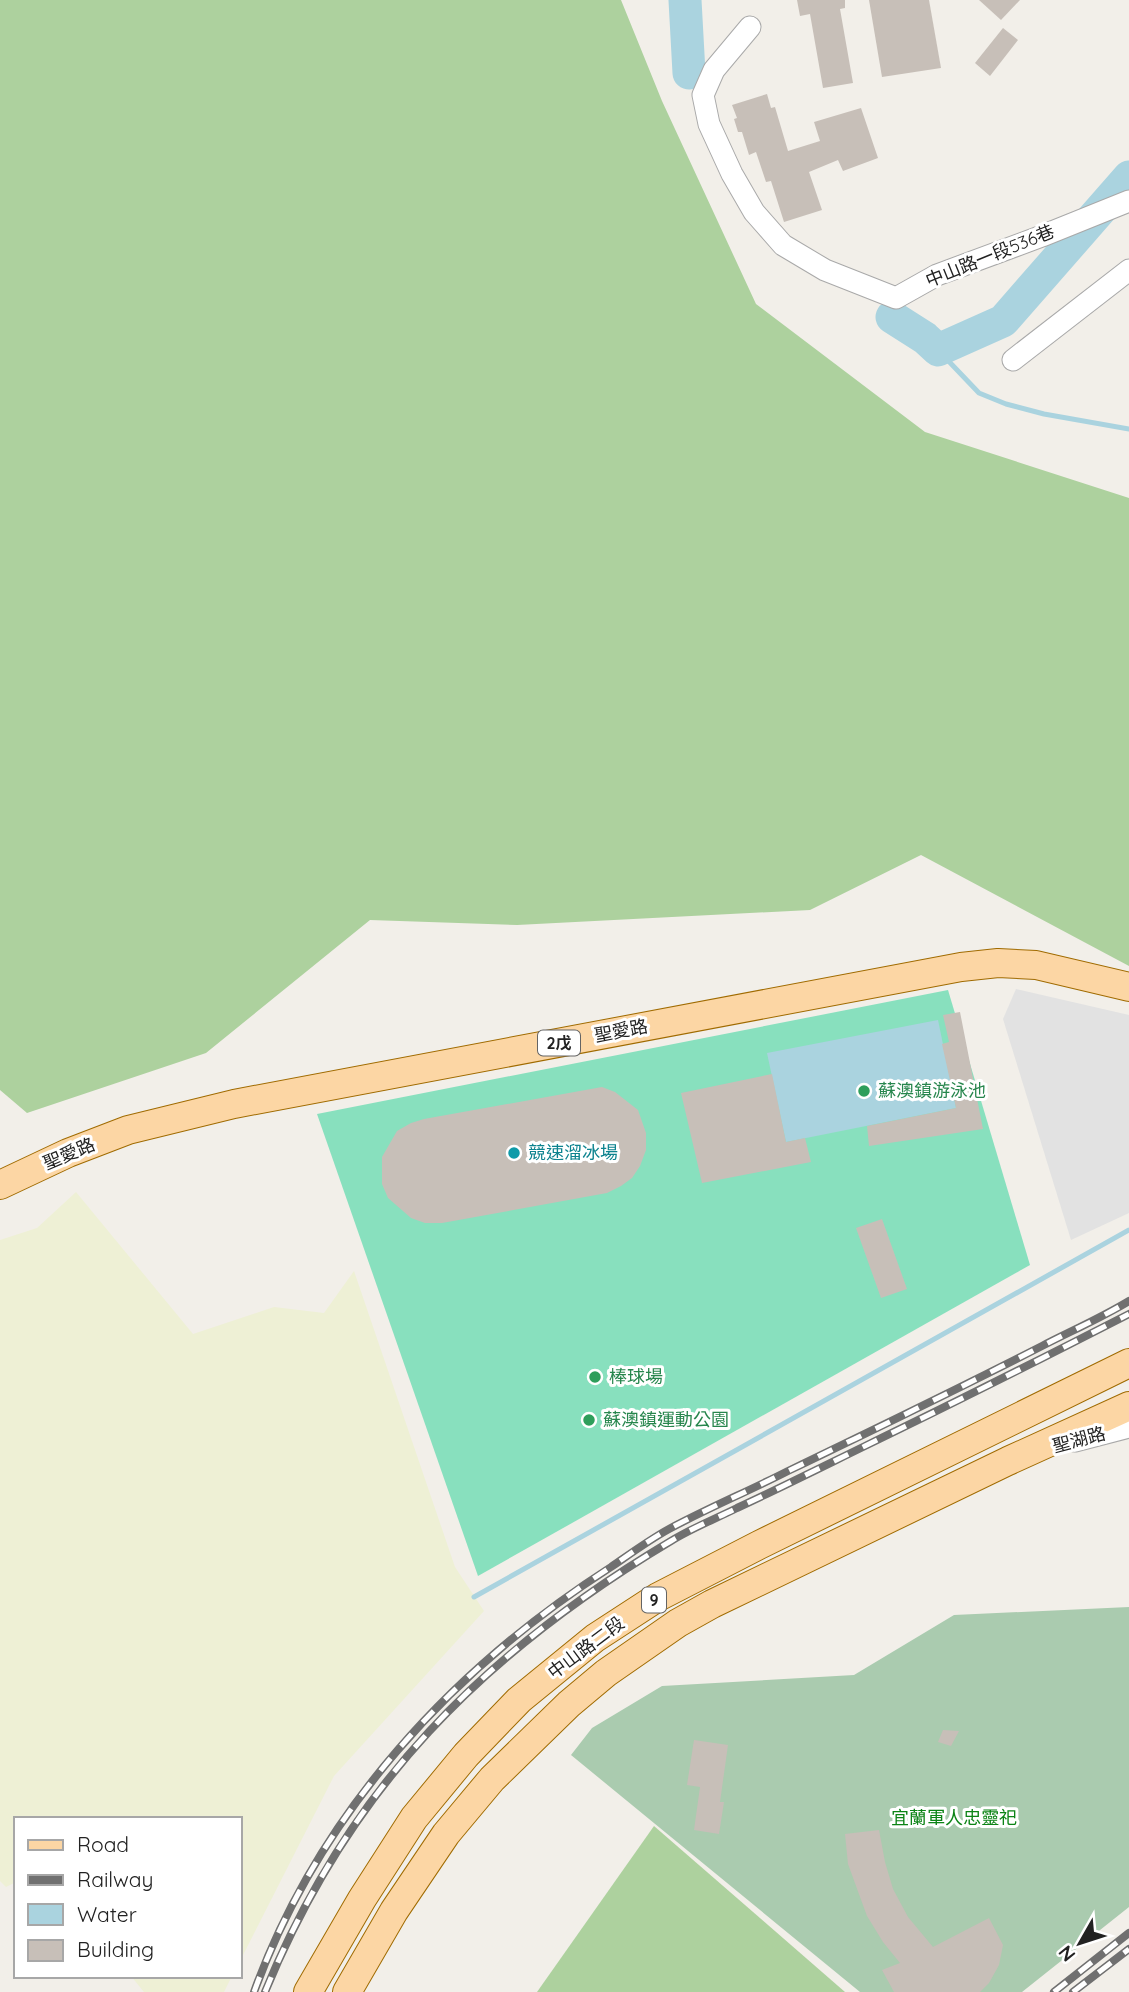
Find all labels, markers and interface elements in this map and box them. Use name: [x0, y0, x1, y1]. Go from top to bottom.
street label: 中山路一段536巷: [922, 219, 1058, 292]
street label: 聖愛路: [592, 1014, 650, 1047]
road number: 2戊: [538, 1030, 580, 1056]
place label: 蘇澳鎮游泳池: [878, 1079, 986, 1102]
marker: 蘇澳鎮游泳池: [856, 1083, 872, 1099]
street label: 聖愛路: [39, 1132, 98, 1175]
place label: 競速溜冰場: [528, 1141, 618, 1164]
marker: 競速溜冰場: [506, 1145, 522, 1161]
place label: 棒球場: [609, 1365, 663, 1388]
marker: 棒球場: [587, 1369, 603, 1385]
place label: 蘇澳鎮運動公園: [603, 1408, 729, 1431]
marker: 蘇澳鎮運動公園: [581, 1412, 597, 1428]
street label: 聖湖路: [1050, 1421, 1108, 1458]
road number: 9: [642, 1588, 666, 1612]
street label: 中山路二段: [543, 1611, 629, 1684]
park label: 宜蘭軍人忠靈祀: [891, 1806, 1017, 1829]
legend: [14, 1817, 242, 1978]
text: Road: [77, 1831, 129, 1857]
text: Railway: [77, 1866, 153, 1892]
text: Water: [77, 1901, 137, 1927]
north arrow: [1045, 1908, 1115, 1978]
text: Building: [77, 1936, 154, 1962]
text: N: [1053, 1941, 1081, 1967]

